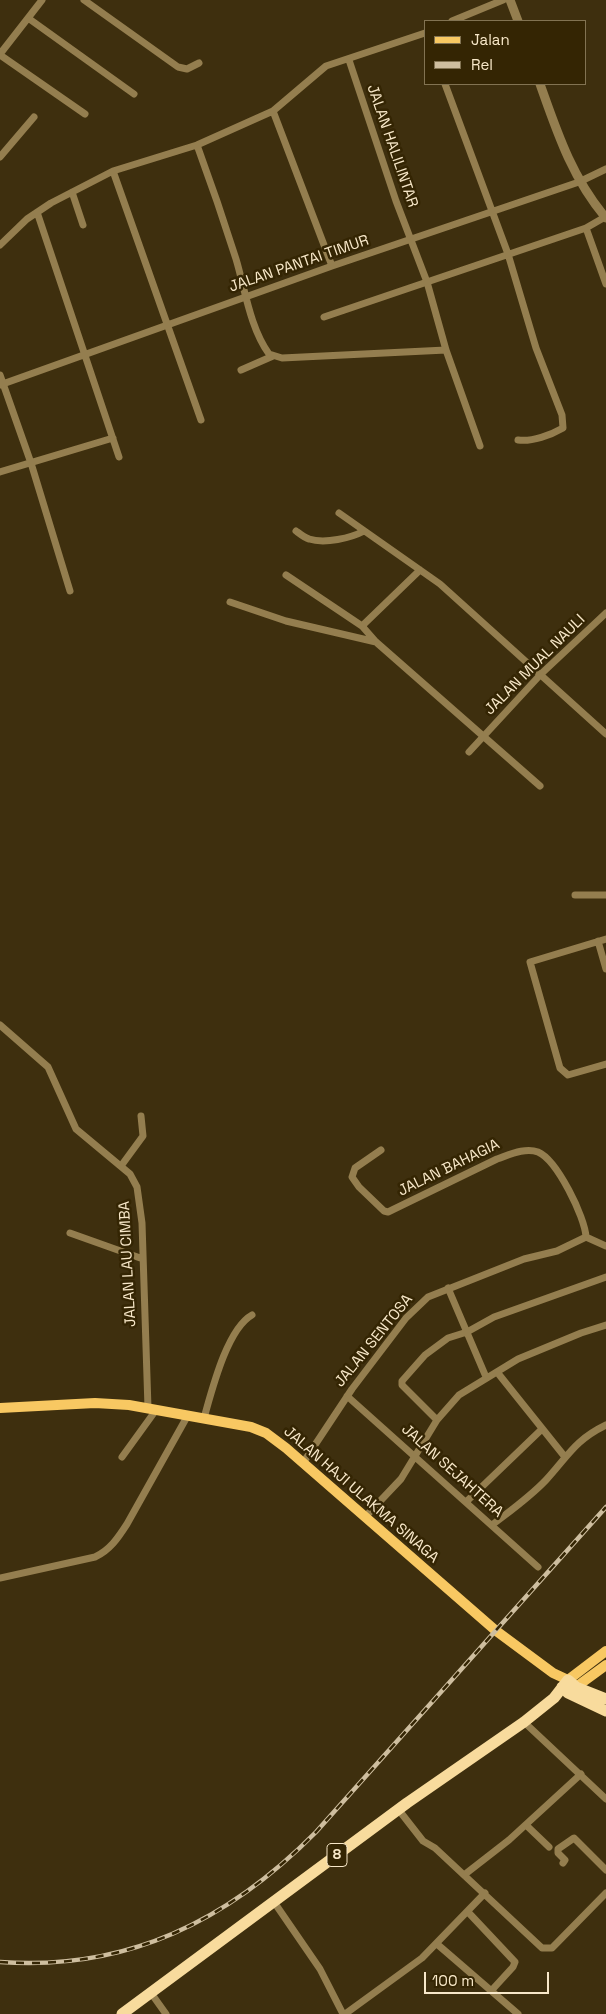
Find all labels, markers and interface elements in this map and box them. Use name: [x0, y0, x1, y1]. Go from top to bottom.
legend: [424, 20, 586, 85]
text: Jalan: [471, 30, 510, 49]
text: Rel: [471, 55, 493, 74]
street label: JALAN HALILINTAR: [363, 82, 421, 210]
street label: JALAN PANTAI TIMUR: [227, 232, 371, 296]
street label: JALAN MUAL NAULI: [481, 611, 589, 719]
street label: JALAN BAHAGIA: [395, 1136, 503, 1200]
street label: JALAN LAU CIMBA: [116, 1201, 140, 1327]
street label: JALAN SENTOSA: [331, 1291, 417, 1391]
street label: JALAN SEJAHTERA: [397, 1421, 507, 1521]
street label: JALAN HAJI ULAKMA SINAGA: [280, 1423, 442, 1567]
road number: 8: [327, 1844, 347, 1866]
scale bar: [426, 1962, 551, 1994]
text: 100 m: [432, 1971, 474, 1990]

